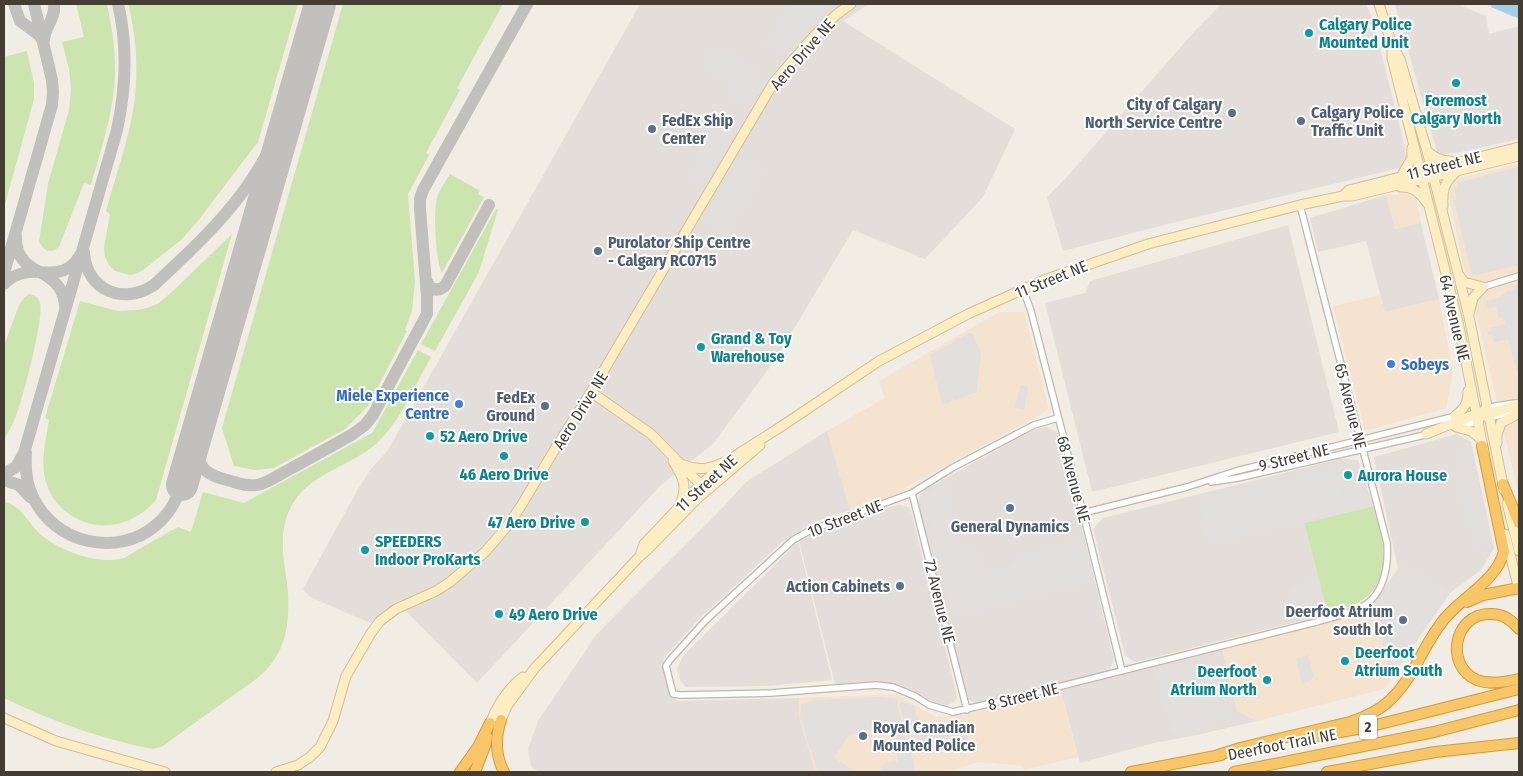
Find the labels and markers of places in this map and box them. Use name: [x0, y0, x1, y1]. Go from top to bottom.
place label: Calgary Police Mounted Unit: [1319, 15, 1412, 52]
marker: Calgary Police Mounted Unit: [1303, 27, 1315, 39]
marker: Foremost Calgary North: [1450, 77, 1462, 89]
place label: Foremost Calgary North: [1411, 91, 1501, 128]
place label: City of Calgary North Service Centre: [1085, 95, 1222, 132]
place label: Calgary Police Traffic Unit: [1311, 103, 1404, 140]
marker: City of Calgary North Service Centre: [1226, 107, 1238, 119]
place label: FedEx Ship Center: [662, 111, 734, 148]
marker: Calgary Police Traffic Unit: [1295, 115, 1307, 127]
marker: FedEx Ship Center: [646, 123, 658, 135]
place label: Purolator Ship Centre - Calgary RC0715: [608, 233, 751, 270]
marker: Purolator Ship Centre - Calgary RC0715: [592, 245, 604, 257]
place label: Grand & Toy Warehouse: [711, 329, 792, 366]
marker: Grand & Toy Warehouse: [695, 341, 707, 353]
place label: Sobeys: [1401, 355, 1449, 374]
marker: Sobeys: [1385, 358, 1397, 370]
place label: Miele Experience Centre: [336, 386, 449, 423]
place label: FedEx Ground: [486, 388, 535, 425]
marker: Miele Experience Centre: [453, 398, 465, 410]
marker: FedEx Ground: [539, 400, 551, 412]
place label: 52 Aero Drive: [440, 427, 528, 446]
marker: 52 Aero Drive: [424, 430, 436, 442]
marker: 46 Aero Drive: [498, 450, 510, 462]
place label: 46 Aero Drive: [459, 465, 549, 484]
place label: Aurora House: [1357, 466, 1447, 485]
marker: Aurora House: [1342, 469, 1354, 481]
marker: General Dynamics: [1004, 502, 1016, 514]
place label: 47 Aero Drive: [488, 513, 575, 532]
marker: 47 Aero Drive: [579, 516, 591, 528]
place label: General Dynamics: [951, 517, 1069, 536]
place label: SPEEDERS Indoor ProKarts: [375, 532, 481, 569]
marker: SPEEDERS Indoor ProKarts: [359, 544, 371, 556]
place label: Action Cabinets: [785, 577, 890, 596]
marker: Action Cabinets: [894, 580, 906, 592]
place label: Deerfoot Atrium south lot: [1285, 602, 1393, 639]
place label: 49 Aero Drive: [509, 605, 598, 624]
marker: 49 Aero Drive: [493, 608, 505, 620]
marker: Deerfoot Atrium south lot: [1397, 614, 1409, 626]
place label: Deerfoot Atrium South: [1354, 643, 1442, 680]
marker: Deerfoot Atrium South: [1339, 655, 1351, 667]
place label: Deerfoot Atrium North: [1170, 662, 1257, 699]
marker: Deerfoot Atrium North: [1261, 674, 1273, 686]
place label: Royal Canadian Mounted Police: [873, 718, 975, 755]
marker: Royal Canadian Mounted Police: [857, 730, 869, 742]

